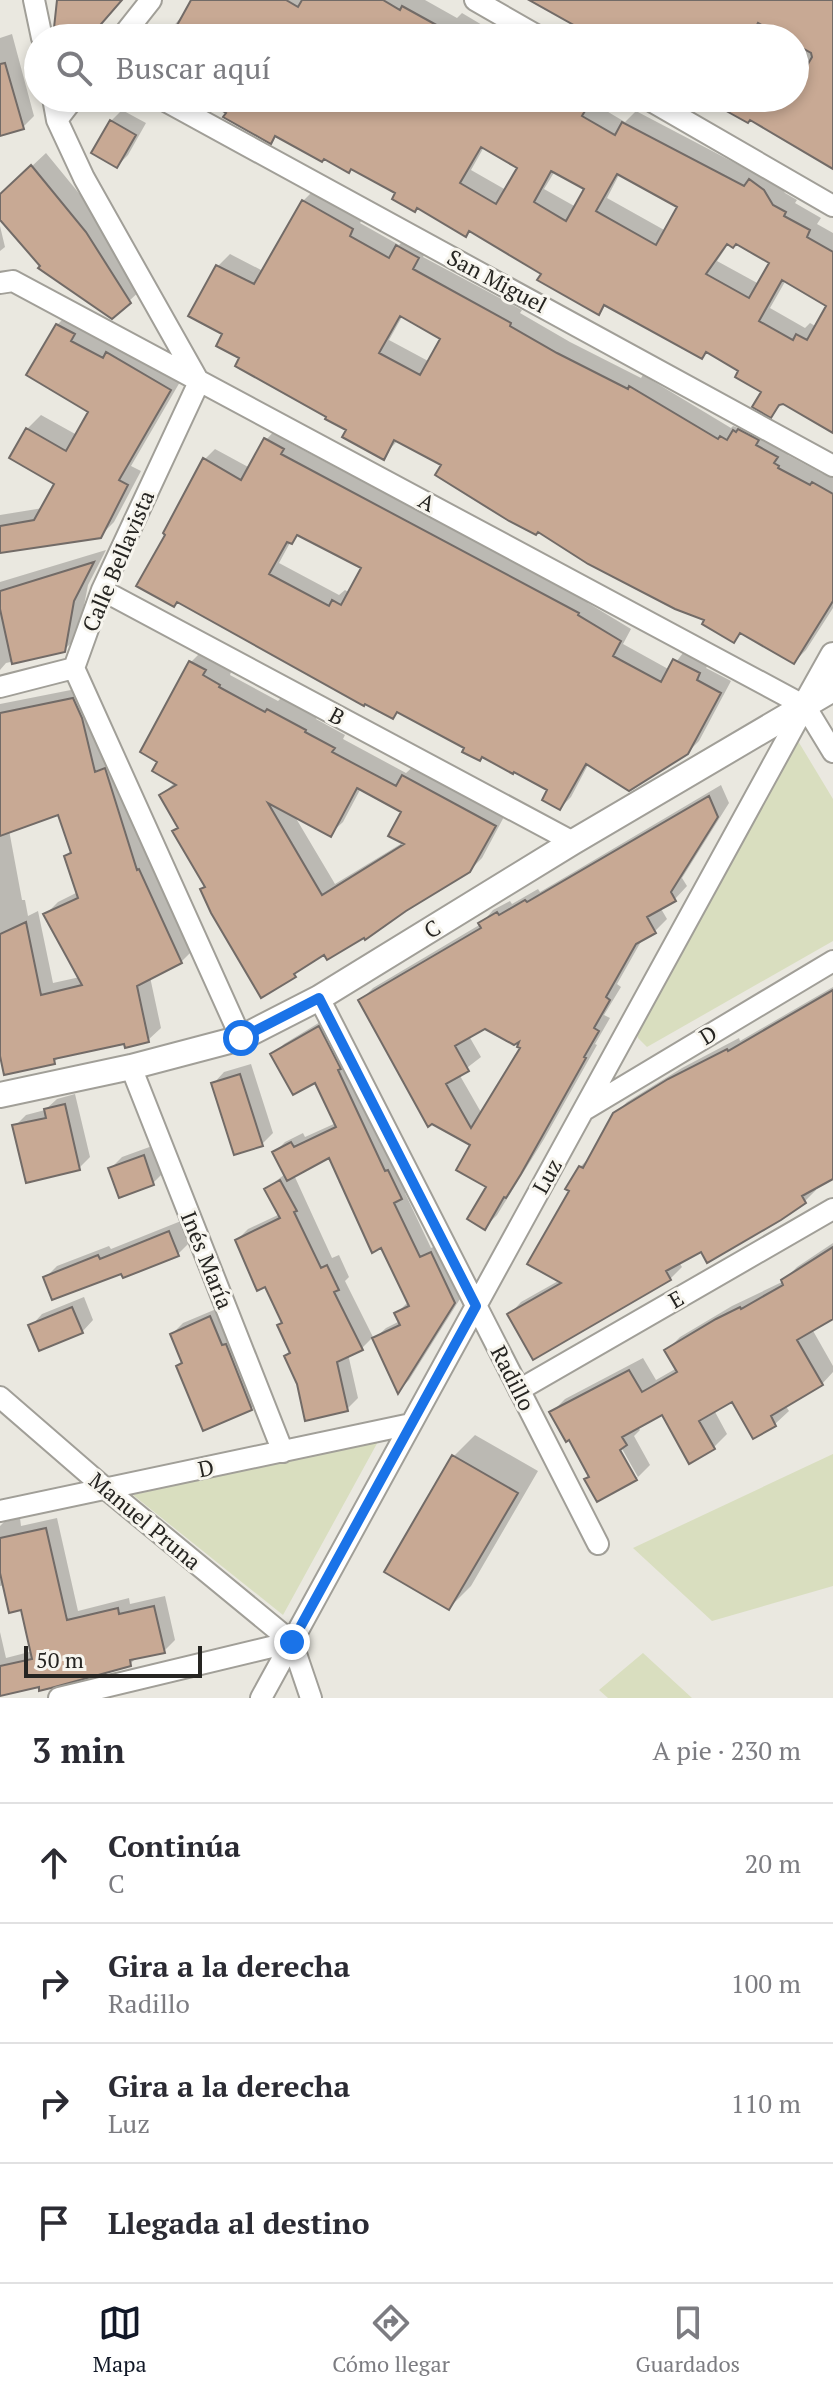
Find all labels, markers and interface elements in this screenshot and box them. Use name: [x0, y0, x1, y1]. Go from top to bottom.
search box: [24, 24, 809, 112]
icon: search: [52, 46, 96, 90]
text: Buscar aquí: [116, 48, 270, 88]
street label: San Miguel: [442, 242, 552, 319]
street label: A: [414, 485, 442, 518]
street label: Calle Bellavista: [75, 486, 160, 636]
street label: B: [324, 700, 350, 732]
street label: C: [418, 913, 445, 945]
street label: D: [694, 1018, 722, 1051]
route start: [223, 1020, 259, 1056]
street label: Luz: [525, 1153, 568, 1198]
street label: Inés María: [175, 1207, 240, 1313]
street label: E: [663, 1283, 689, 1314]
street label: Radillo: [485, 1340, 542, 1415]
street label: D: [195, 1452, 217, 1483]
street label: Manuel Pruna: [83, 1465, 207, 1576]
route end: [274, 1624, 310, 1660]
scale bar: [24, 1642, 202, 1678]
text: 50 m: [36, 1645, 84, 1674]
text: 3 min: [32, 1728, 125, 1773]
text: A pie · 230 m: [653, 1733, 801, 1767]
text: Continúa: [108, 1826, 241, 1866]
icon: ahead: [32, 1841, 76, 1885]
text: 20 m: [745, 1846, 801, 1880]
text: C: [108, 1866, 125, 1900]
text: Gira a la derecha: [108, 1946, 350, 1986]
icon: right: [32, 1961, 76, 2005]
text: 100 m: [731, 1966, 801, 2000]
text: Radillo: [108, 1986, 190, 2020]
text: Gira a la derecha: [108, 2066, 350, 2106]
icon: right: [32, 2081, 76, 2125]
text: 110 m: [731, 2086, 801, 2120]
text: Luz: [108, 2106, 150, 2140]
icon: arrive: [32, 2201, 76, 2245]
text: Llegada al destino: [108, 2203, 369, 2243]
tab: Mapa: [93, 2301, 147, 2378]
tab: Cómo llegar: [332, 2301, 450, 2378]
tab: Guardados: [636, 2301, 740, 2378]

